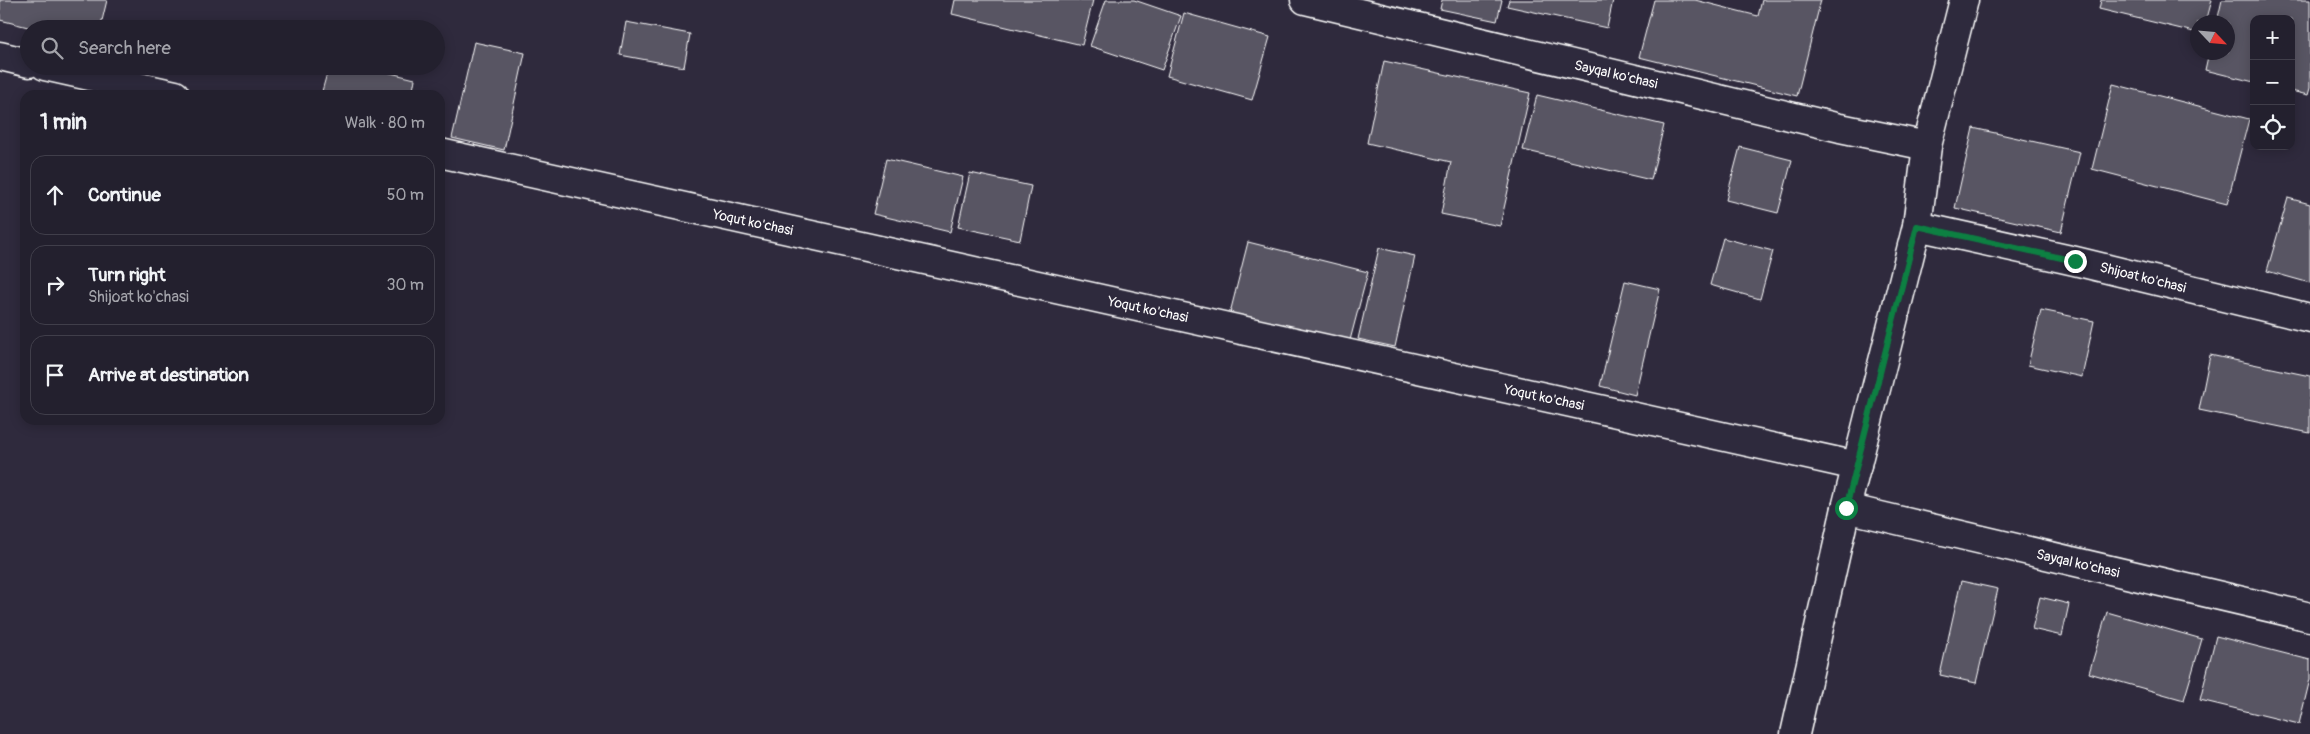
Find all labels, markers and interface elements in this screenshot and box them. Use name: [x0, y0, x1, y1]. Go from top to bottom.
north arrow: [2190, 15, 2235, 60]
map controls: [2250, 15, 2295, 150]
button: +: [2250, 15, 2295, 60]
search box: [20, 20, 445, 75]
icon: search: [38, 34, 66, 62]
text: Search here: [78, 36, 171, 60]
street label: Sayqal ko'chasi: [1572, 57, 1660, 92]
button: −: [2250, 60, 2295, 105]
button: locate: [2250, 105, 2295, 150]
text: 1 min: [40, 109, 87, 136]
text: Walk · 80 m: [345, 113, 425, 133]
icon: ahead: [41, 181, 69, 209]
text: Continue: [88, 183, 161, 207]
text: 50 m: [387, 185, 424, 205]
street label: Yoqut ko'chasi: [710, 205, 795, 239]
route end: [2064, 250, 2087, 273]
street label: Shijoat ko'chasi: [2098, 259, 2188, 297]
text: Turn right: [88, 263, 166, 287]
icon: right: [41, 271, 69, 299]
text: 30 m: [386, 275, 424, 295]
text: Shijoat ko'chasi: [88, 287, 189, 307]
street label: Yoqut ko'chasi: [1105, 292, 1190, 326]
icon: arrive: [41, 361, 69, 389]
text: Arrive at destination: [88, 363, 249, 387]
street label: Yoqut ko'chasi: [1501, 380, 1586, 414]
route start: [1835, 497, 1858, 520]
street label: Sayqal ko'chasi: [2034, 546, 2122, 581]

